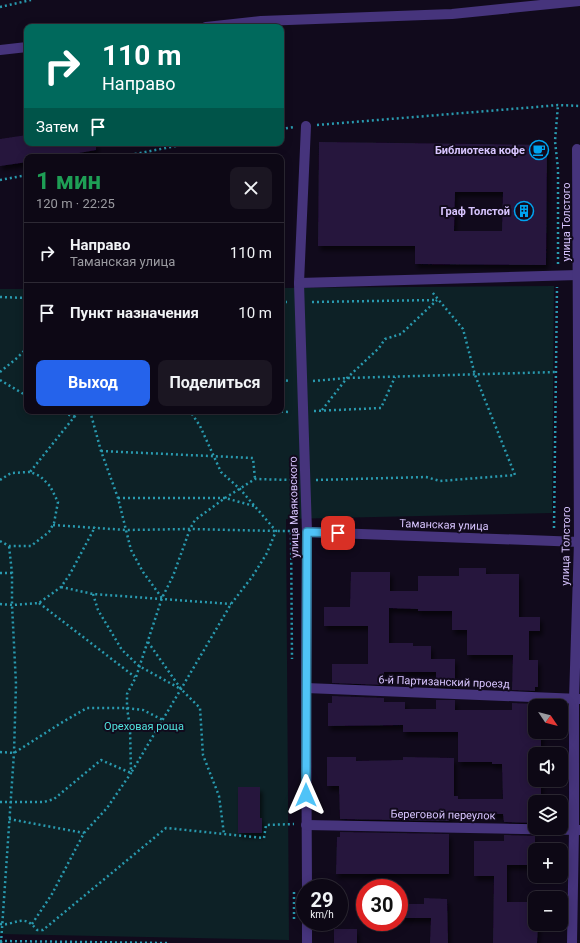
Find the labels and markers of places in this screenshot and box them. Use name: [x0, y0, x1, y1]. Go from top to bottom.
cafe icon: Библиотека кофе: [528, 139, 550, 161]
place label: Библиотека кофе: [435, 144, 525, 157]
building icon: Граф Толстой: [513, 200, 535, 222]
place label: Граф Толстой: [440, 205, 510, 218]
pin: [321, 516, 355, 550]

